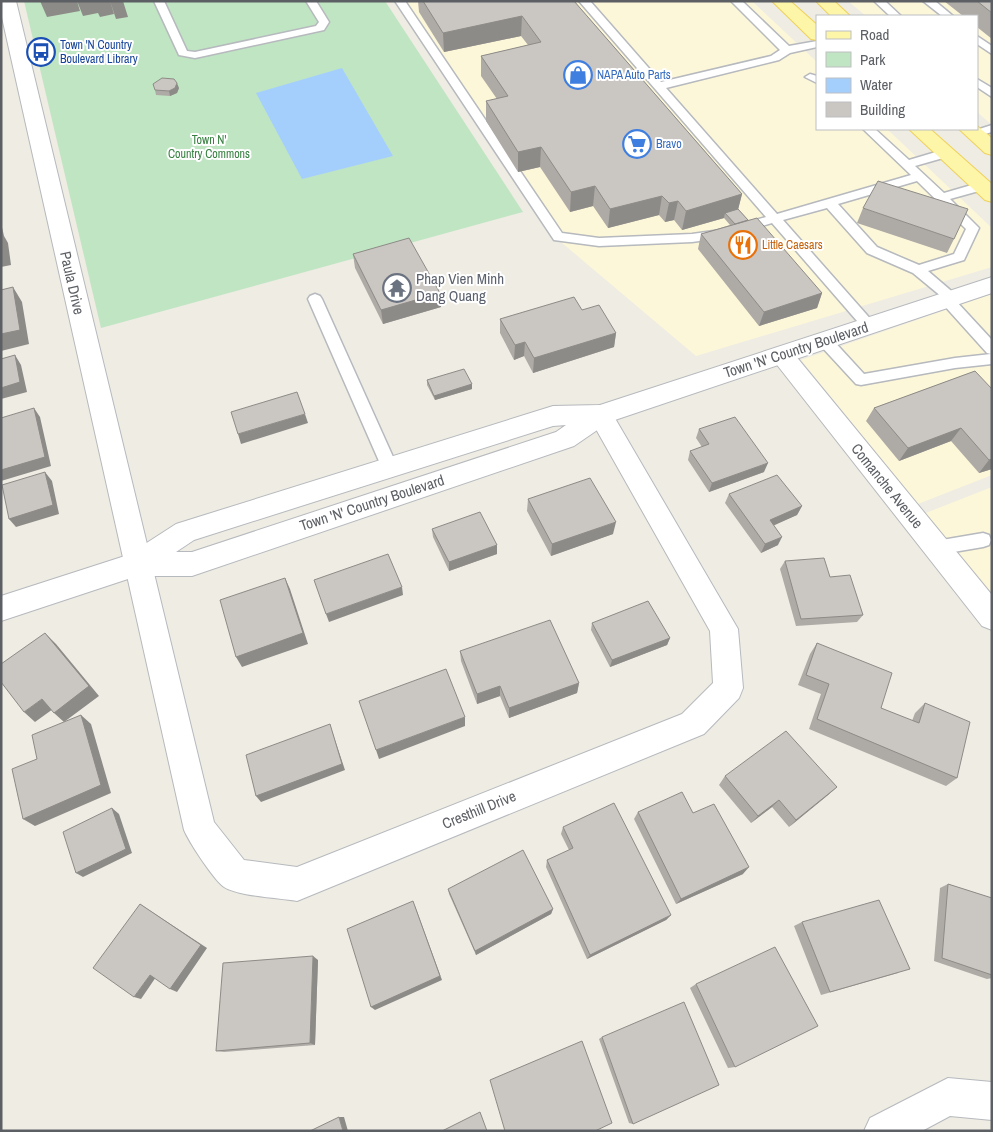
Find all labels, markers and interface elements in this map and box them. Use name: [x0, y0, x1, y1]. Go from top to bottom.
legend: [816, 15, 978, 130]
text: Road: [860, 24, 889, 45]
bus stop icon: Town 'N Country Boulevard Library: [26, 37, 56, 67]
place label: Town 'N Country Boulevard Library: [60, 37, 138, 67]
text: Park: [860, 49, 886, 70]
shop icon: NAPA Auto Parts: [563, 60, 593, 90]
place label: NAPA Auto Parts: [597, 67, 671, 83]
text: Water: [860, 74, 892, 95]
text: Building: [860, 99, 905, 120]
supermarket icon: Bravo: [622, 129, 652, 159]
park label: Town N' Country Commons: [168, 132, 250, 162]
place label: Bravo: [656, 136, 682, 152]
restaurant icon: Little Caesars: [728, 230, 758, 260]
place label: Little Caesars: [762, 237, 823, 253]
street label: Paula Drive: [55, 249, 90, 317]
place label: Phap Vien Minh Dang Quang: [416, 268, 504, 306]
temple icon: Phap Vien Minh Dang Quang: [382, 273, 412, 303]
street label: Town 'N' Country Boulevard: [721, 316, 871, 383]
street label: Comanche Avenue: [847, 439, 928, 533]
street label: Town 'N' Country Boulevard: [297, 469, 447, 536]
street label: Cresthill Drive: [439, 785, 519, 834]

